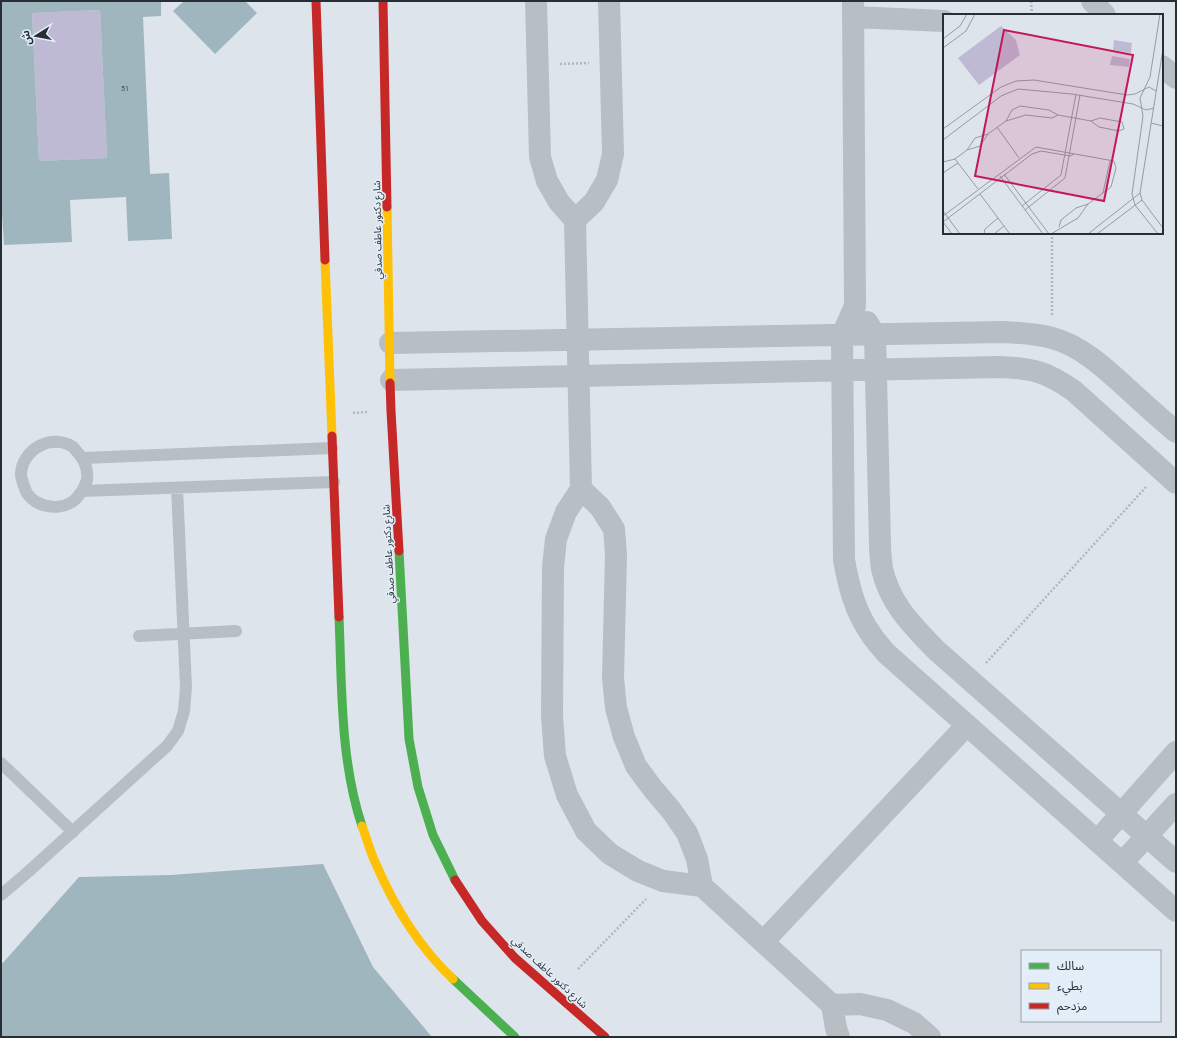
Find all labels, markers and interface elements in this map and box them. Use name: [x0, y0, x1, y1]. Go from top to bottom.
inset map: [943, 14, 1163, 234]
north arrow: [16, 16, 56, 56]
text: ش: [19, 29, 34, 46]
house number: 51: [121, 84, 129, 93]
street label: شارع دكتور عاطف صدقي: [371, 180, 386, 280]
street label: شارع دكتور عاطف صدقي: [380, 504, 399, 604]
street label: شارع دكتور عاطف صدقي: [508, 934, 590, 1012]
legend: [1021, 950, 1161, 1022]
text: سالك: [1057, 959, 1084, 973]
text: بطيء: [1057, 979, 1083, 996]
text: مزدحم: [1057, 999, 1087, 1015]

